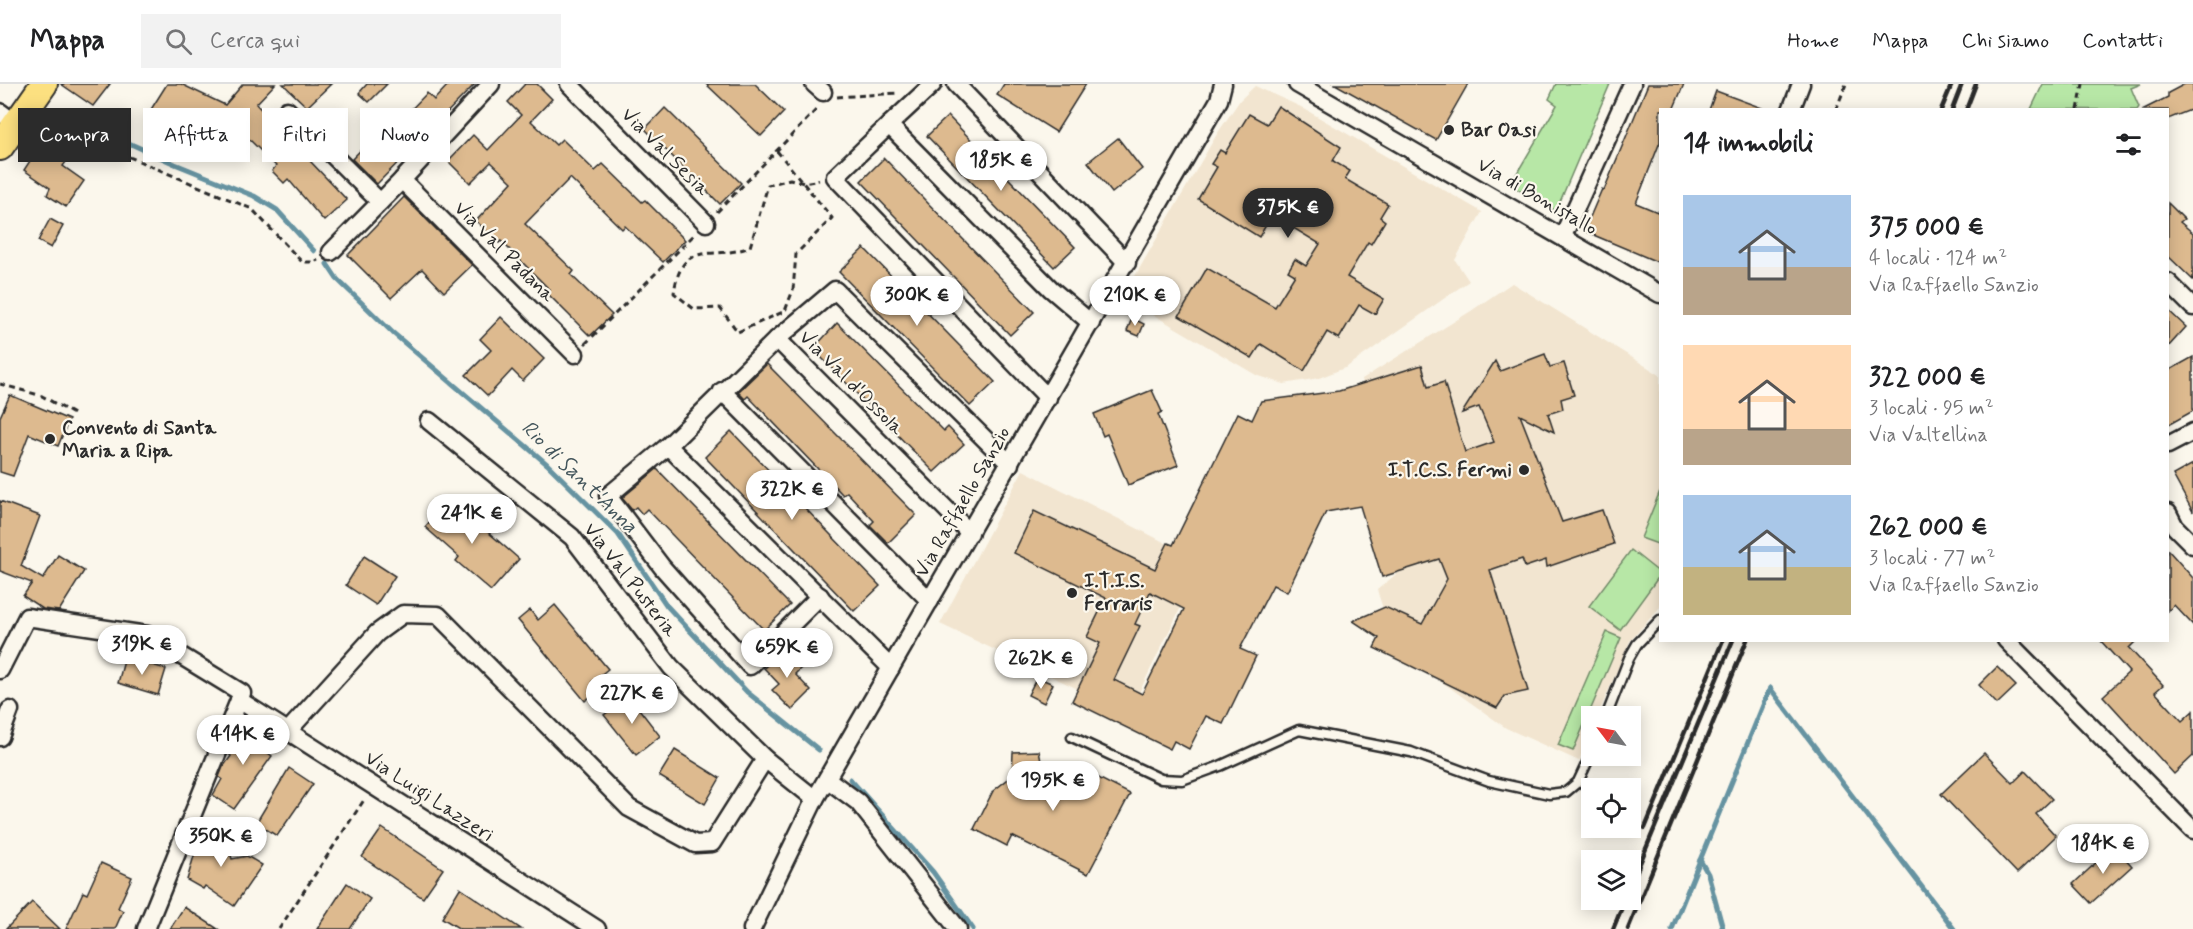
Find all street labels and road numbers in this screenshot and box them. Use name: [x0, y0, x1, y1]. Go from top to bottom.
street label: Via Val Sesia: [615, 102, 716, 203]
street label: Via di Bonistallo: [1472, 152, 1602, 242]
street label: Via Val Padana: [448, 196, 561, 309]
street label: Via Val d'Ossola: [793, 325, 910, 442]
street label: Via Raffaello Sanzio: [909, 422, 1017, 582]
street label: Via Val Pusteria: [577, 517, 684, 644]
street label: Via Luigi Lazzeri: [358, 745, 499, 851]

